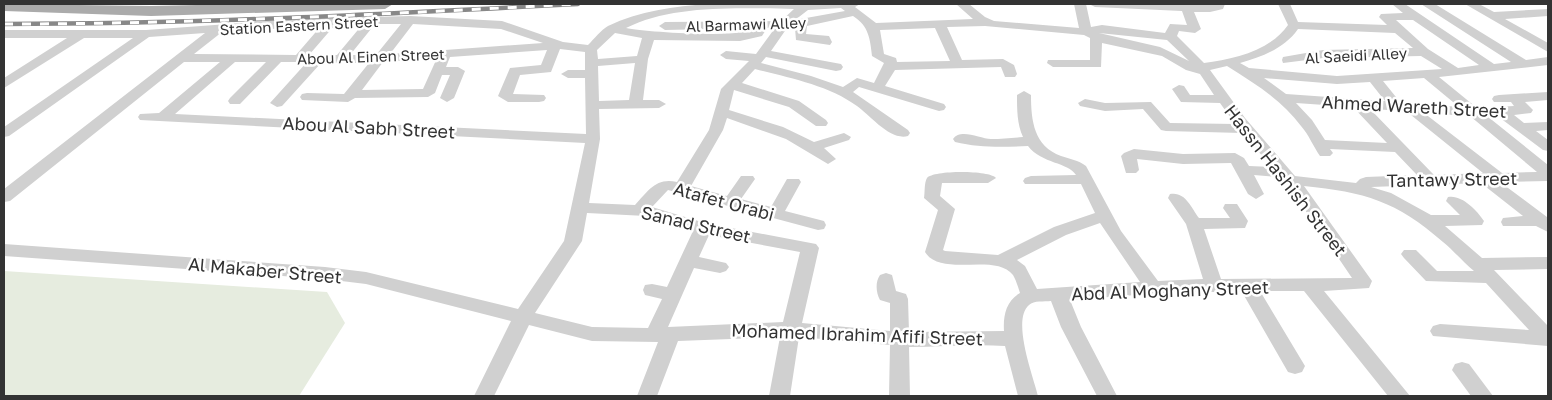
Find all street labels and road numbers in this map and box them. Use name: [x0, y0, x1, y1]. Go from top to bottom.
street label: Station Eastern Street: [219, 12, 379, 38]
street label: Al Barmawi Alley: [686, 13, 807, 35]
street label: Al Saeidi Alley: [1305, 43, 1408, 67]
street label: Abou Al Einen Street: [297, 44, 445, 68]
street label: Ahmed Wareth Street: [1321, 90, 1507, 122]
street label: Hassn Hashish Street: [1220, 100, 1352, 260]
street label: Abou Al Sabh Street: [282, 111, 456, 143]
street label: Tantawy Street: [1387, 167, 1517, 191]
street label: Atafet Orabi: [671, 177, 777, 225]
street label: Sanad Street: [639, 201, 753, 247]
street label: Al Makaber Street: [187, 252, 343, 288]
street label: Abd Al Moghany Street: [1071, 276, 1269, 304]
street label: Mohamed Ibrahim Afifi Street: [731, 319, 983, 349]

